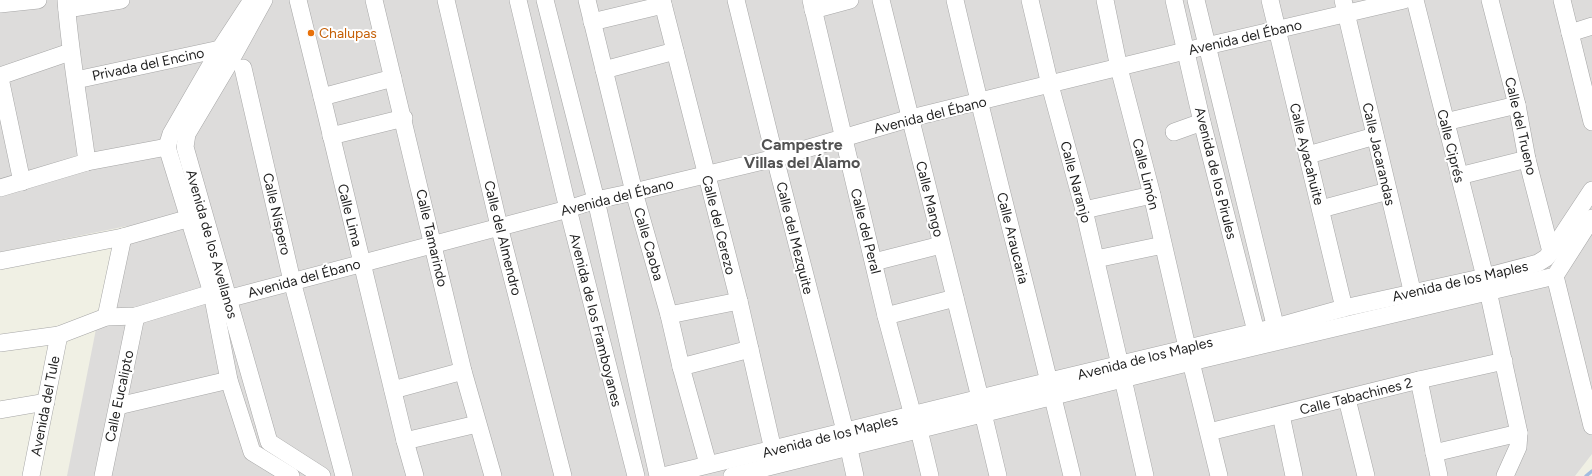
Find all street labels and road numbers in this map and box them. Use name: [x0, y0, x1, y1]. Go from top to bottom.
street label: Avenida del Ébano: [1187, 16, 1303, 59]
street label: Privada del Encino: [90, 44, 206, 85]
street label: Calle del Trueno: [1501, 75, 1540, 177]
street label: Avenida del Ébano: [872, 93, 988, 138]
street label: Calle Ayacahuite: [1286, 101, 1328, 207]
street label: Calle Jacarandas: [1358, 101, 1399, 207]
street label: Avenida de los Pirules: [1191, 105, 1240, 241]
street label: Calle Ciprés: [1433, 108, 1468, 185]
street label: Calle Limón: [1128, 137, 1163, 212]
street label: Calle Naranjo: [1056, 139, 1095, 225]
street label: Calle Mango: [912, 159, 947, 239]
street label: Avenida de los Avellanos: [182, 168, 241, 321]
street label: Calle Níspero: [259, 171, 294, 257]
street label: Calle del Cerezo: [698, 174, 739, 277]
street label: Avenida del Ébano: [559, 175, 675, 220]
street label: Calle del Almendro: [480, 179, 525, 297]
street label: Calle del Mezquite: [772, 180, 817, 296]
street label: Calle Lima: [334, 182, 366, 248]
street label: Calle del Peral: [847, 187, 884, 276]
street label: Calle Tamarindo: [412, 188, 451, 289]
street label: Calle Araucaria: [993, 191, 1032, 286]
street label: Calle Caoba: [630, 206, 667, 283]
street label: Avenida de los Framboyanes: [566, 232, 625, 409]
street label: Avenida del Ébano: [246, 255, 362, 302]
street label: Avenida de los Maples: [1391, 258, 1530, 305]
street label: Avenida de los Maples: [1076, 333, 1215, 384]
street label: Calle Eucalipto: [101, 349, 138, 444]
street label: Avenida del Tule: [27, 354, 64, 458]
street label: Calle Tabachines 2: [1298, 374, 1414, 419]
street label: Avenida de los Maples: [761, 411, 900, 462]

